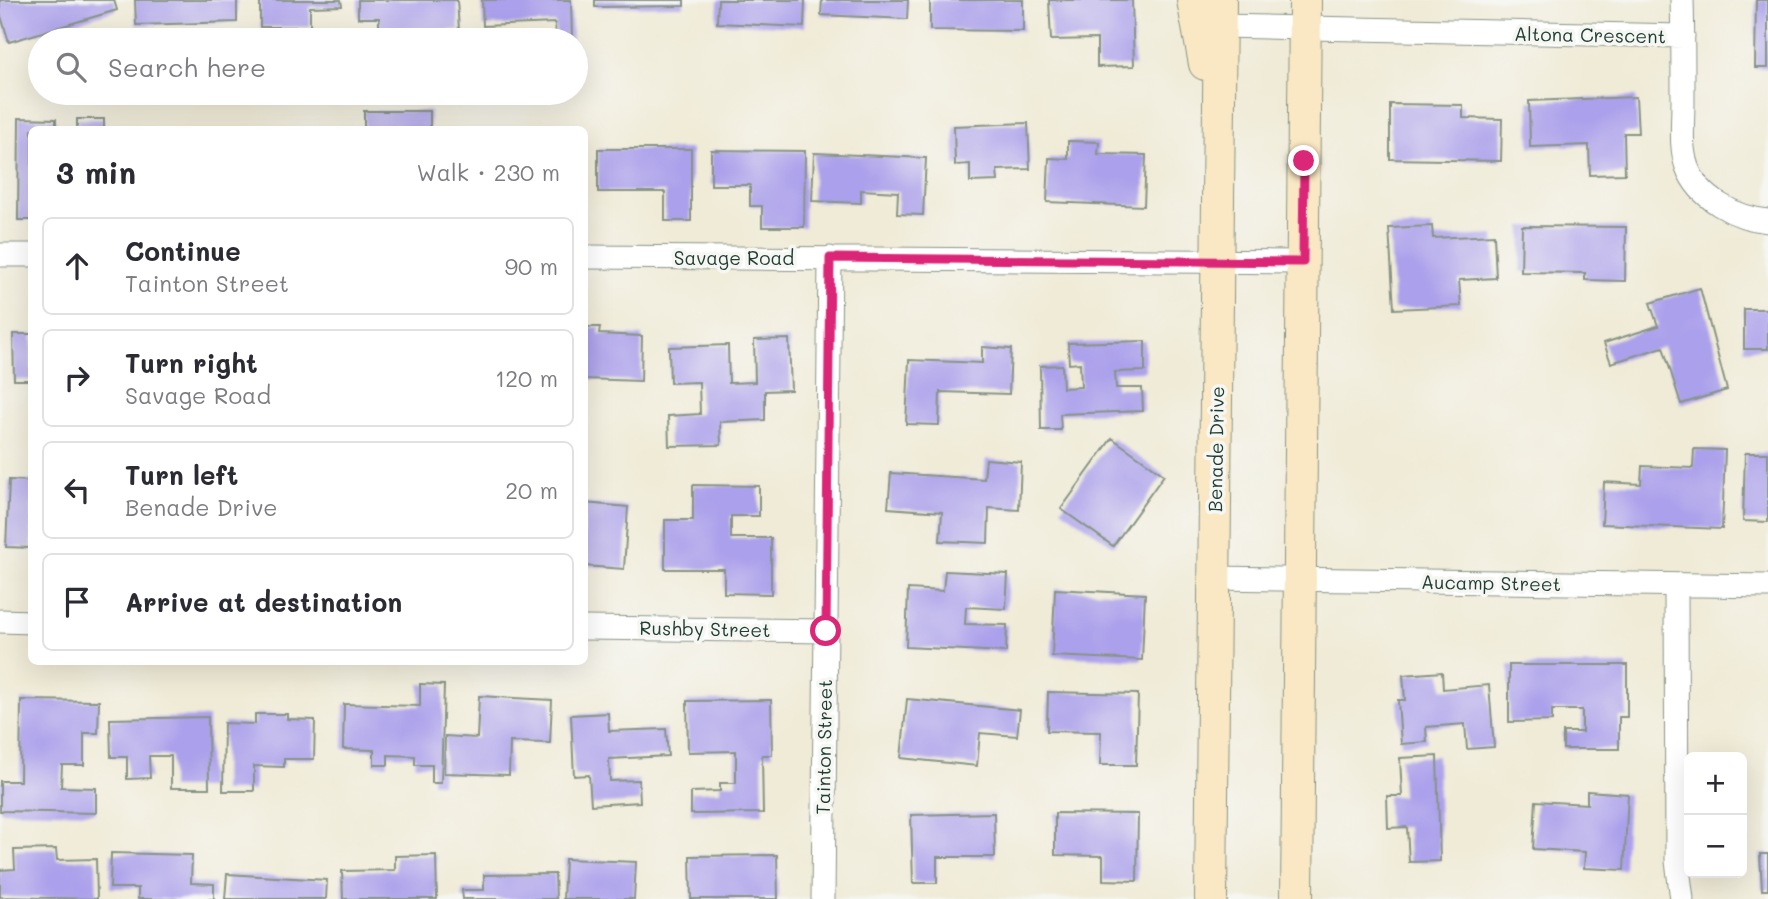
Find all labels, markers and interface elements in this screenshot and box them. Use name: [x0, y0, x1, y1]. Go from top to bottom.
street label: Altona Crescent: [1514, 21, 1666, 48]
search box: [28, 28, 588, 105]
icon: search: [52, 48, 90, 86]
text: Search here: [108, 50, 266, 84]
route end: [1288, 145, 1319, 176]
text: 3 min: [56, 152, 136, 192]
text: Walk · 230 m: [417, 157, 560, 187]
text: Continue: [125, 234, 241, 268]
street label: Savage Road: [674, 245, 794, 270]
icon: ahead: [58, 247, 96, 285]
text: 90 m: [505, 251, 558, 281]
text: Tainton Street: [125, 268, 289, 298]
text: Turn right: [125, 346, 258, 380]
icon: right: [58, 359, 96, 397]
text: 120 m: [495, 363, 558, 393]
text: Savage Road: [125, 380, 271, 410]
street label: Benade Drive: [1202, 386, 1229, 512]
text: Turn left: [125, 458, 238, 492]
icon: left: [58, 471, 96, 509]
text: 20 m: [505, 475, 558, 505]
text: Benade Drive: [125, 492, 278, 522]
street label: Aucamp Street: [1421, 569, 1561, 596]
icon: arrive: [58, 583, 96, 621]
text: Arrive at destination: [125, 585, 402, 619]
street label: Rushby Street: [639, 615, 771, 642]
route start: [810, 615, 841, 646]
street label: Tainton Street: [810, 679, 837, 815]
map controls: [1684, 752, 1747, 878]
button: +: [1684, 752, 1747, 815]
button: −: [1684, 815, 1747, 878]

